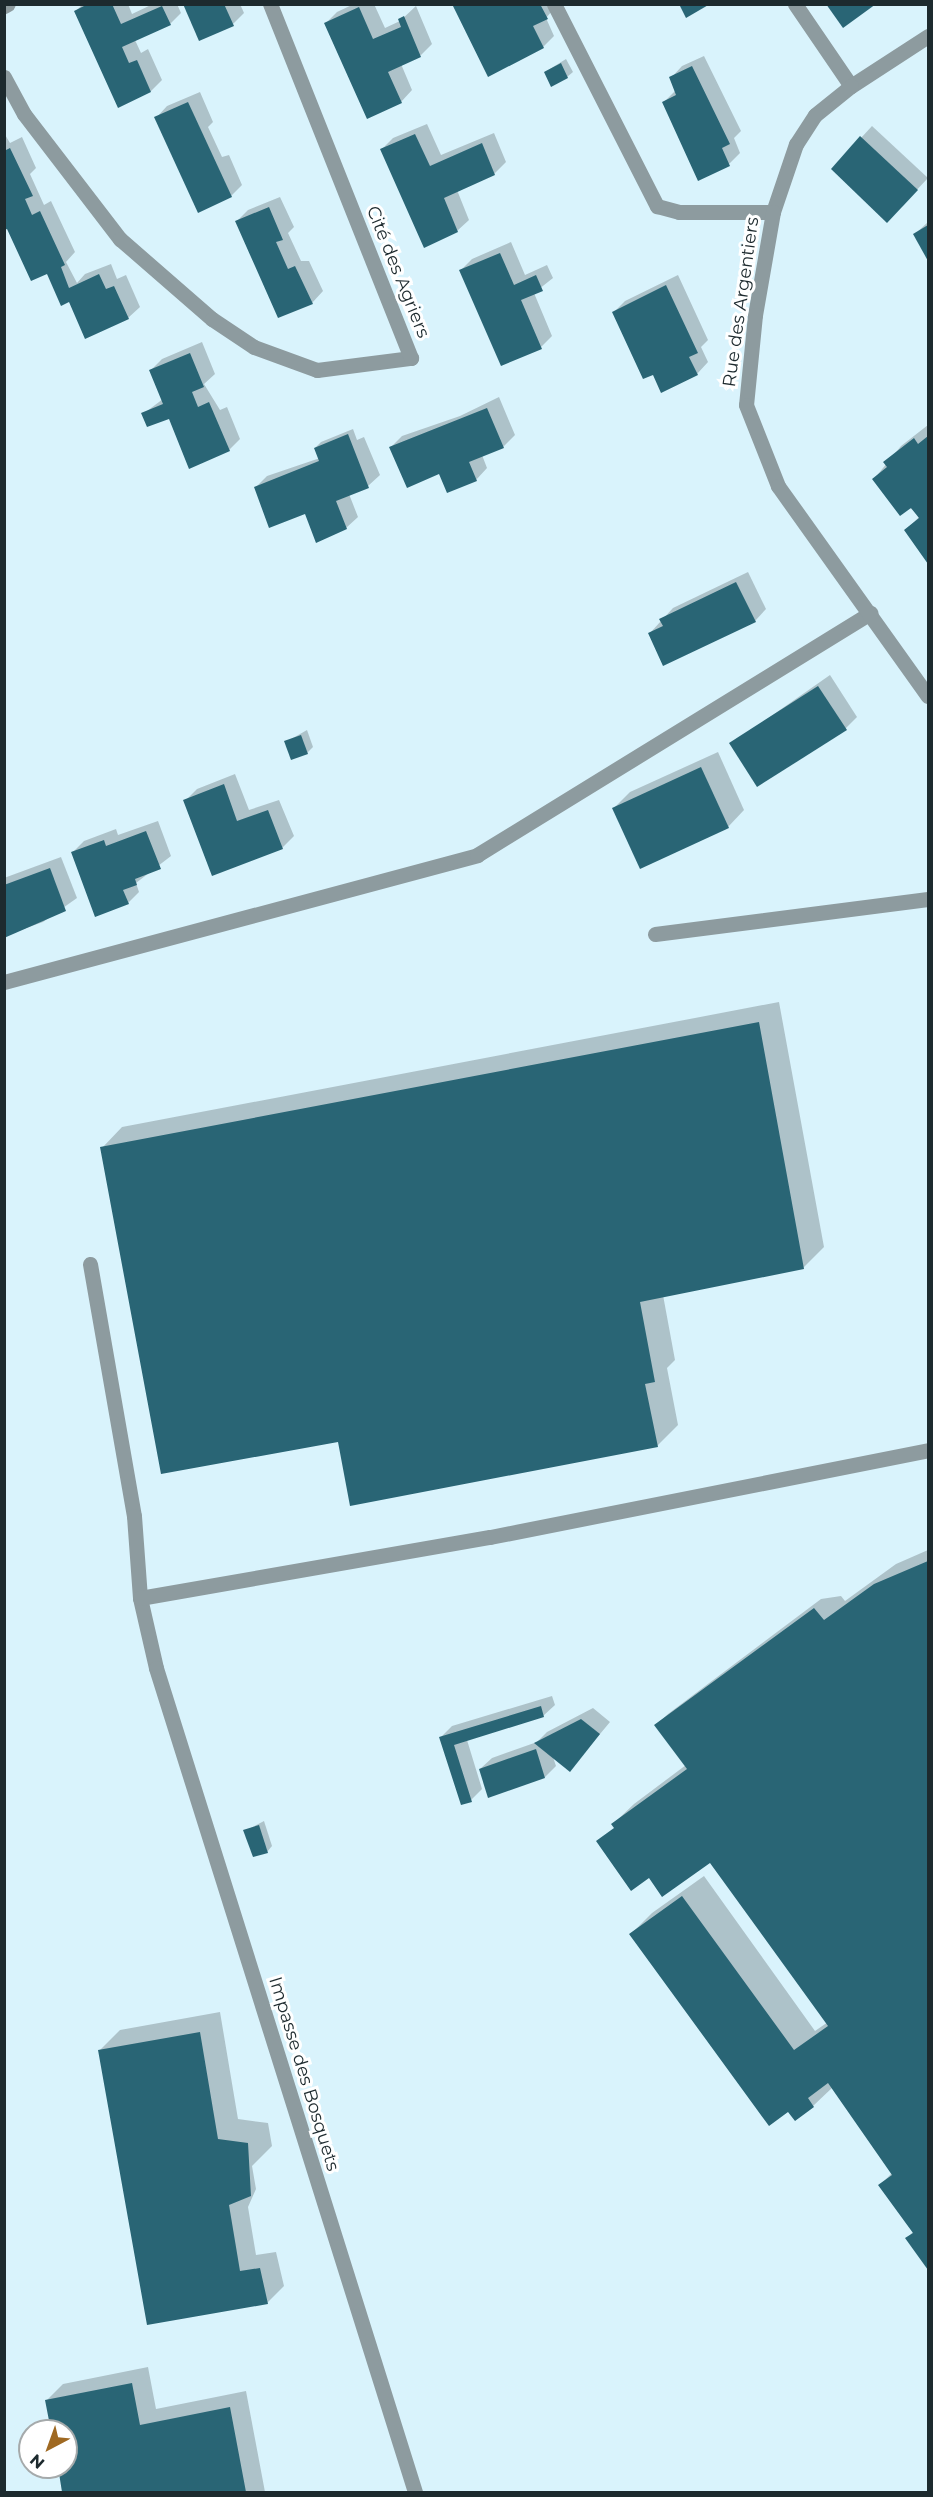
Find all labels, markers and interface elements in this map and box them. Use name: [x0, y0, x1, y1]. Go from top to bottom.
street label: Cité des Agriers: [362, 203, 434, 341]
street label: Rue des Argentiers: [718, 216, 764, 388]
street label: Impasse des Bosquets: [264, 1974, 344, 2174]
north arrow: [18, 2419, 78, 2479]
text: N: [26, 2450, 48, 2473]

